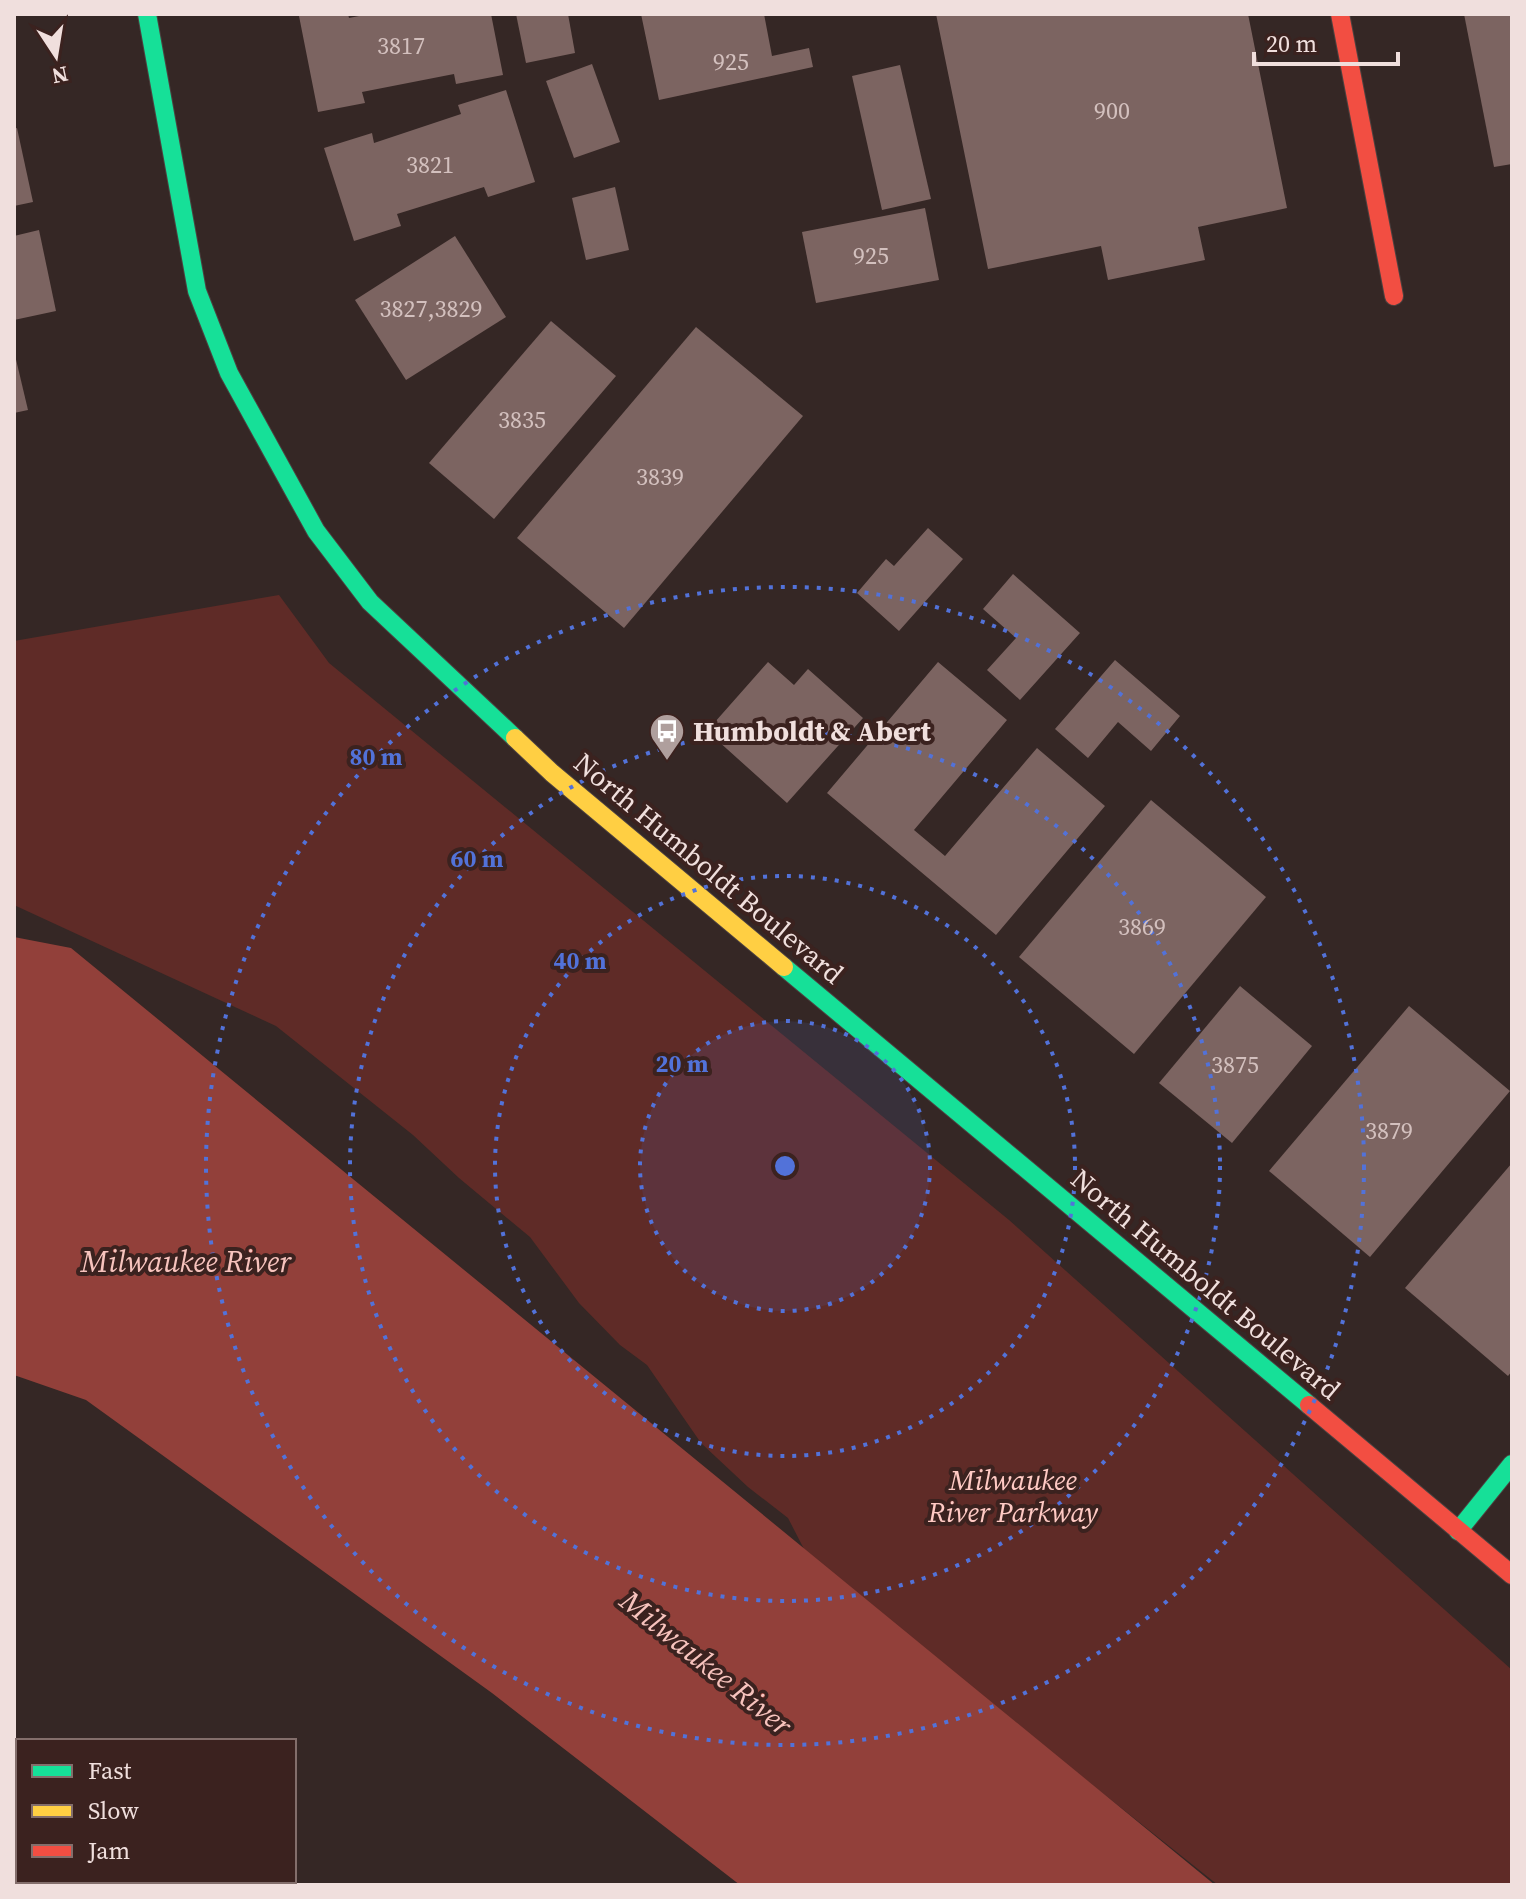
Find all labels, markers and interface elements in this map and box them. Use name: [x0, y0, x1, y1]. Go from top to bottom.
north arrow: [16, 16, 96, 96]
scale bar: [1254, 16, 1398, 66]
text: 20 m: [1266, 27, 1317, 60]
house number: 3817: [377, 29, 425, 62]
house number: 925: [713, 45, 749, 78]
text: N: [49, 59, 71, 92]
house number: 900: [1094, 94, 1130, 127]
house number: 3821: [406, 148, 454, 181]
house number: 925: [853, 239, 889, 272]
house number: 3827,3829: [379, 292, 483, 325]
house number: 3835: [498, 403, 546, 436]
house number: 3839: [636, 460, 684, 493]
bus stop icon: Humboldt & Abert: [648, 712, 686, 762]
place label: Humboldt & Abert: [693, 712, 932, 750]
text: 80 m: [350, 740, 403, 773]
street label: North Humboldt Boulevard: [566, 744, 852, 992]
text: 60 m: [451, 842, 504, 875]
house number: 3869: [1118, 910, 1166, 943]
text: 40 m: [554, 944, 607, 977]
text: 20 m: [656, 1047, 709, 1080]
house number: 3875: [1211, 1048, 1259, 1081]
house number: 3879: [1365, 1114, 1413, 1147]
centre of rings: [771, 1152, 799, 1180]
street label: North Humboldt Boulevard: [1063, 1160, 1349, 1408]
water label: Milwaukee River: [80, 1241, 292, 1282]
park label: Milwaukee River Parkway: [927, 1461, 1099, 1531]
water label: Milwaukee River: [611, 1580, 802, 1745]
legend: [16, 1739, 296, 1883]
text: Fast: [88, 1754, 132, 1787]
text: Slow: [88, 1794, 139, 1827]
text: Jam: [87, 1834, 130, 1867]

